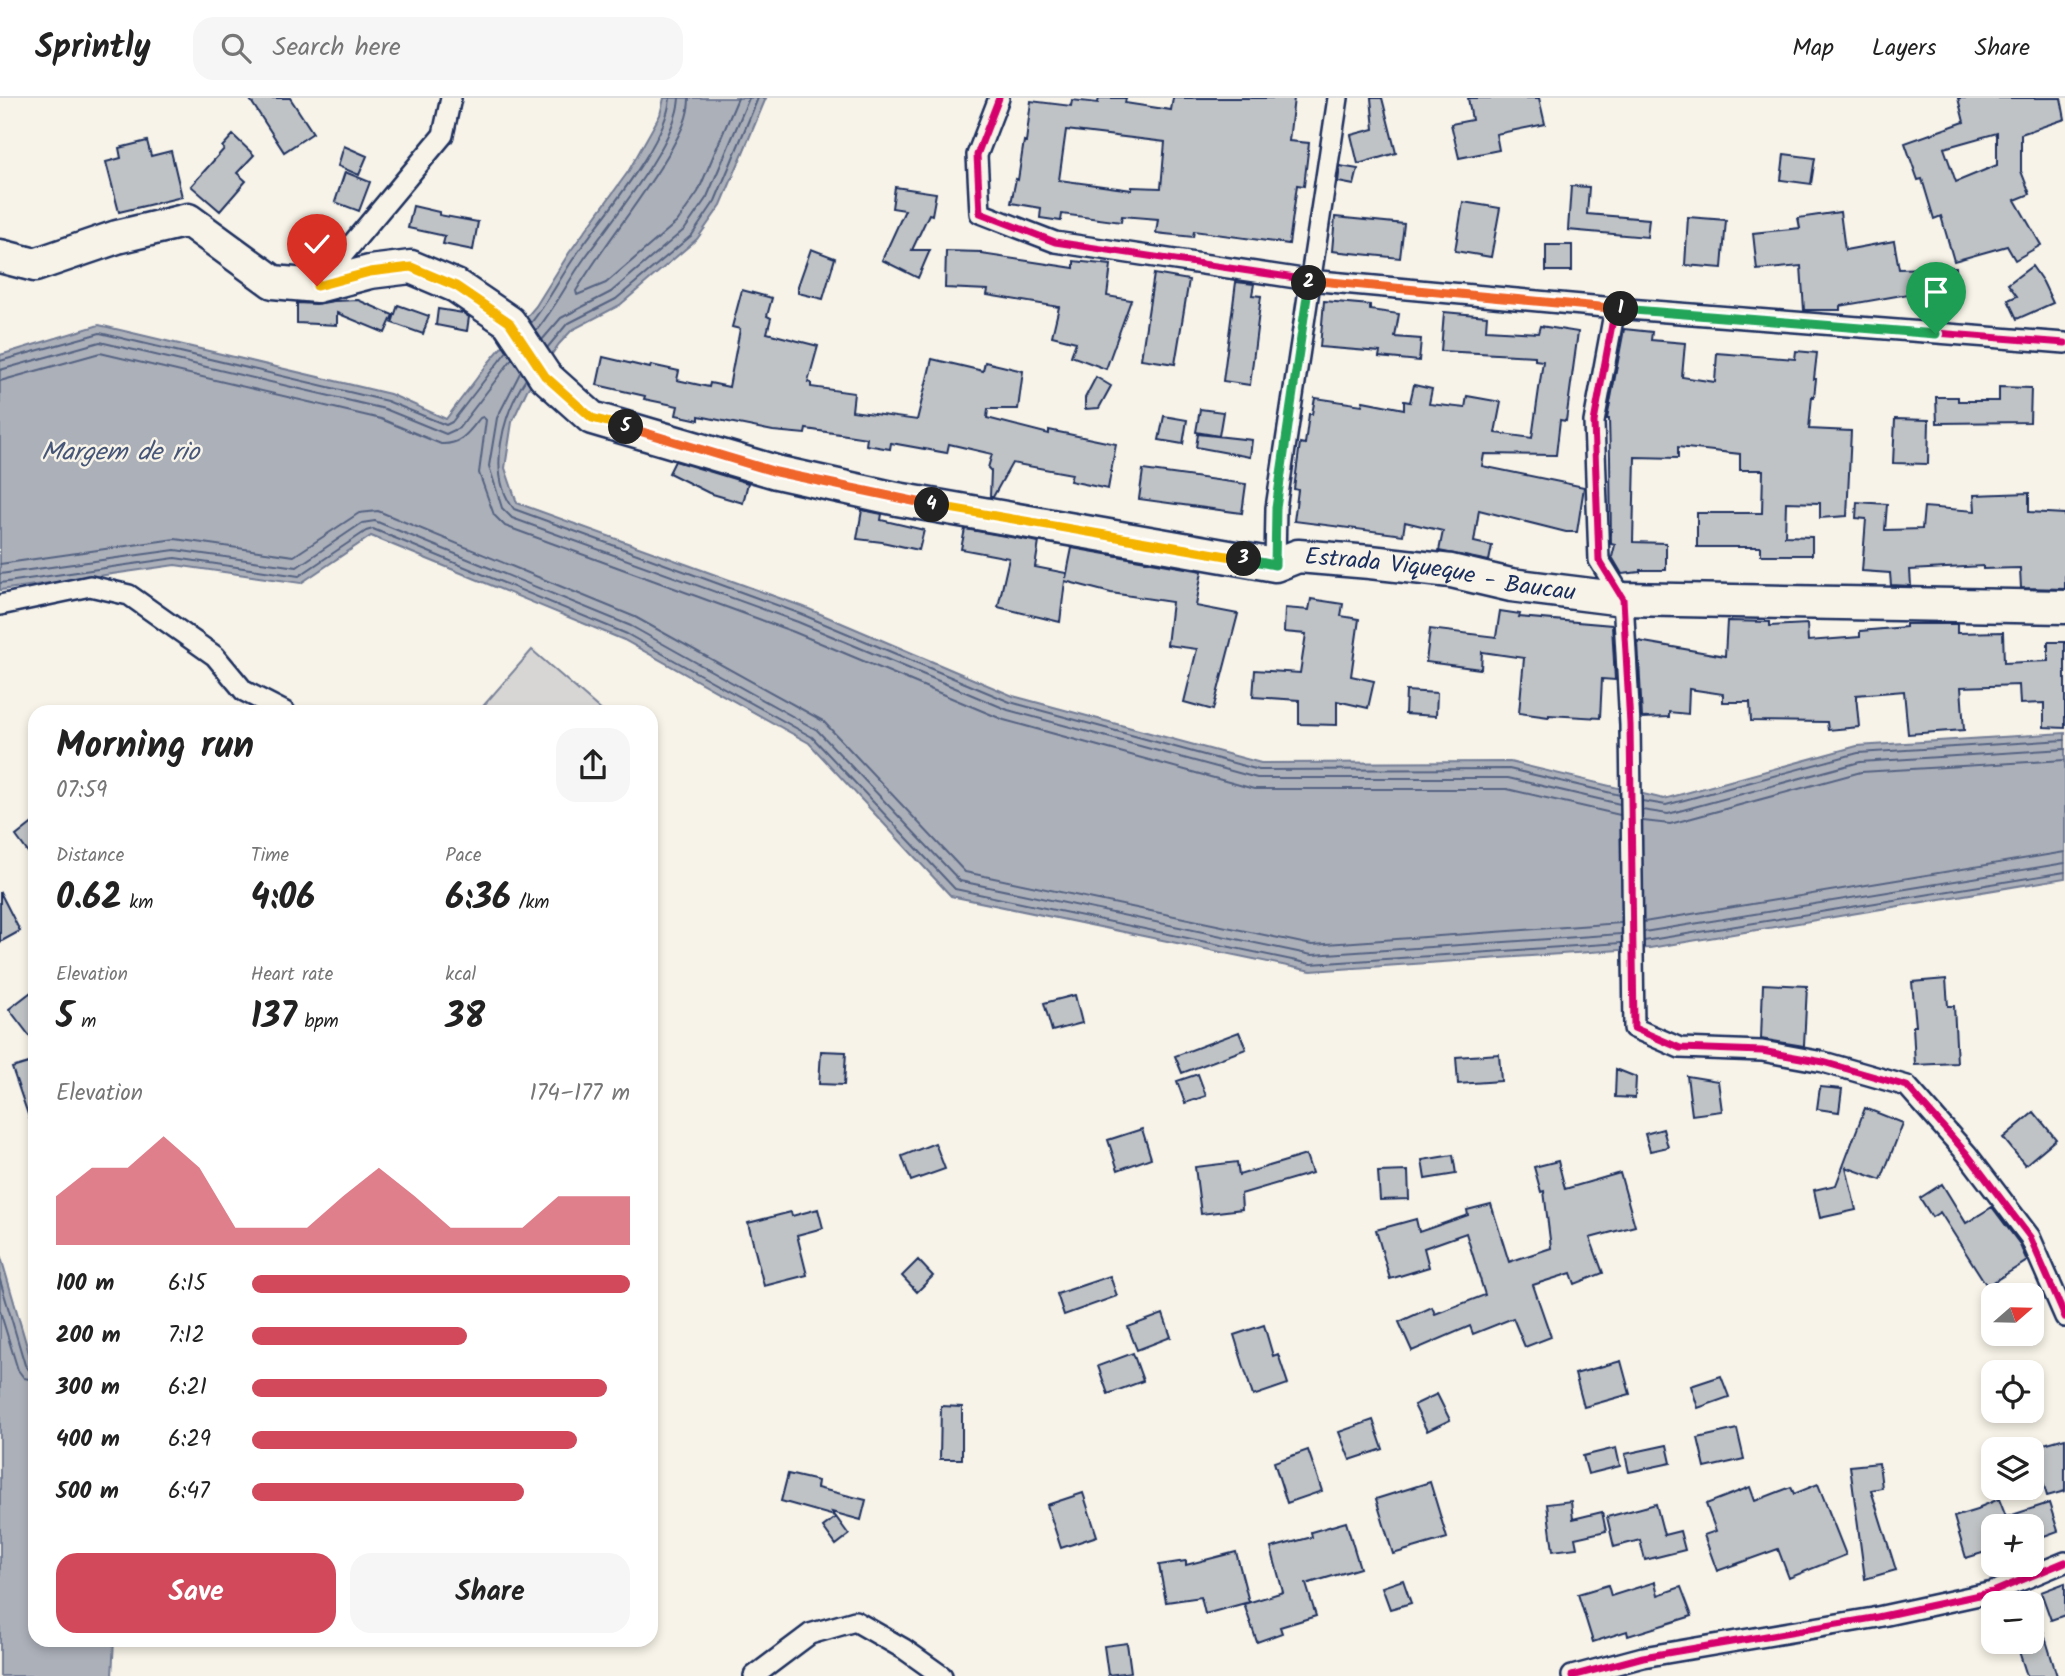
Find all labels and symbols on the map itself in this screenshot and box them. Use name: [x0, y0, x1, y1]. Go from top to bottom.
pin: [287, 214, 347, 286]
pin: [1906, 262, 1966, 334]
pin: 2: [1292, 266, 1326, 300]
pin: 1: [1604, 292, 1638, 326]
pin: 5: [608, 410, 644, 444]
water label: Margem de rio: [41, 432, 201, 474]
pin: 4: [914, 488, 950, 522]
street label: Estrada Viqueque - Baucau: [1303, 537, 1578, 612]
pin: 3: [1226, 542, 1262, 576]
north arrow: [1981, 1283, 2044, 1346]

